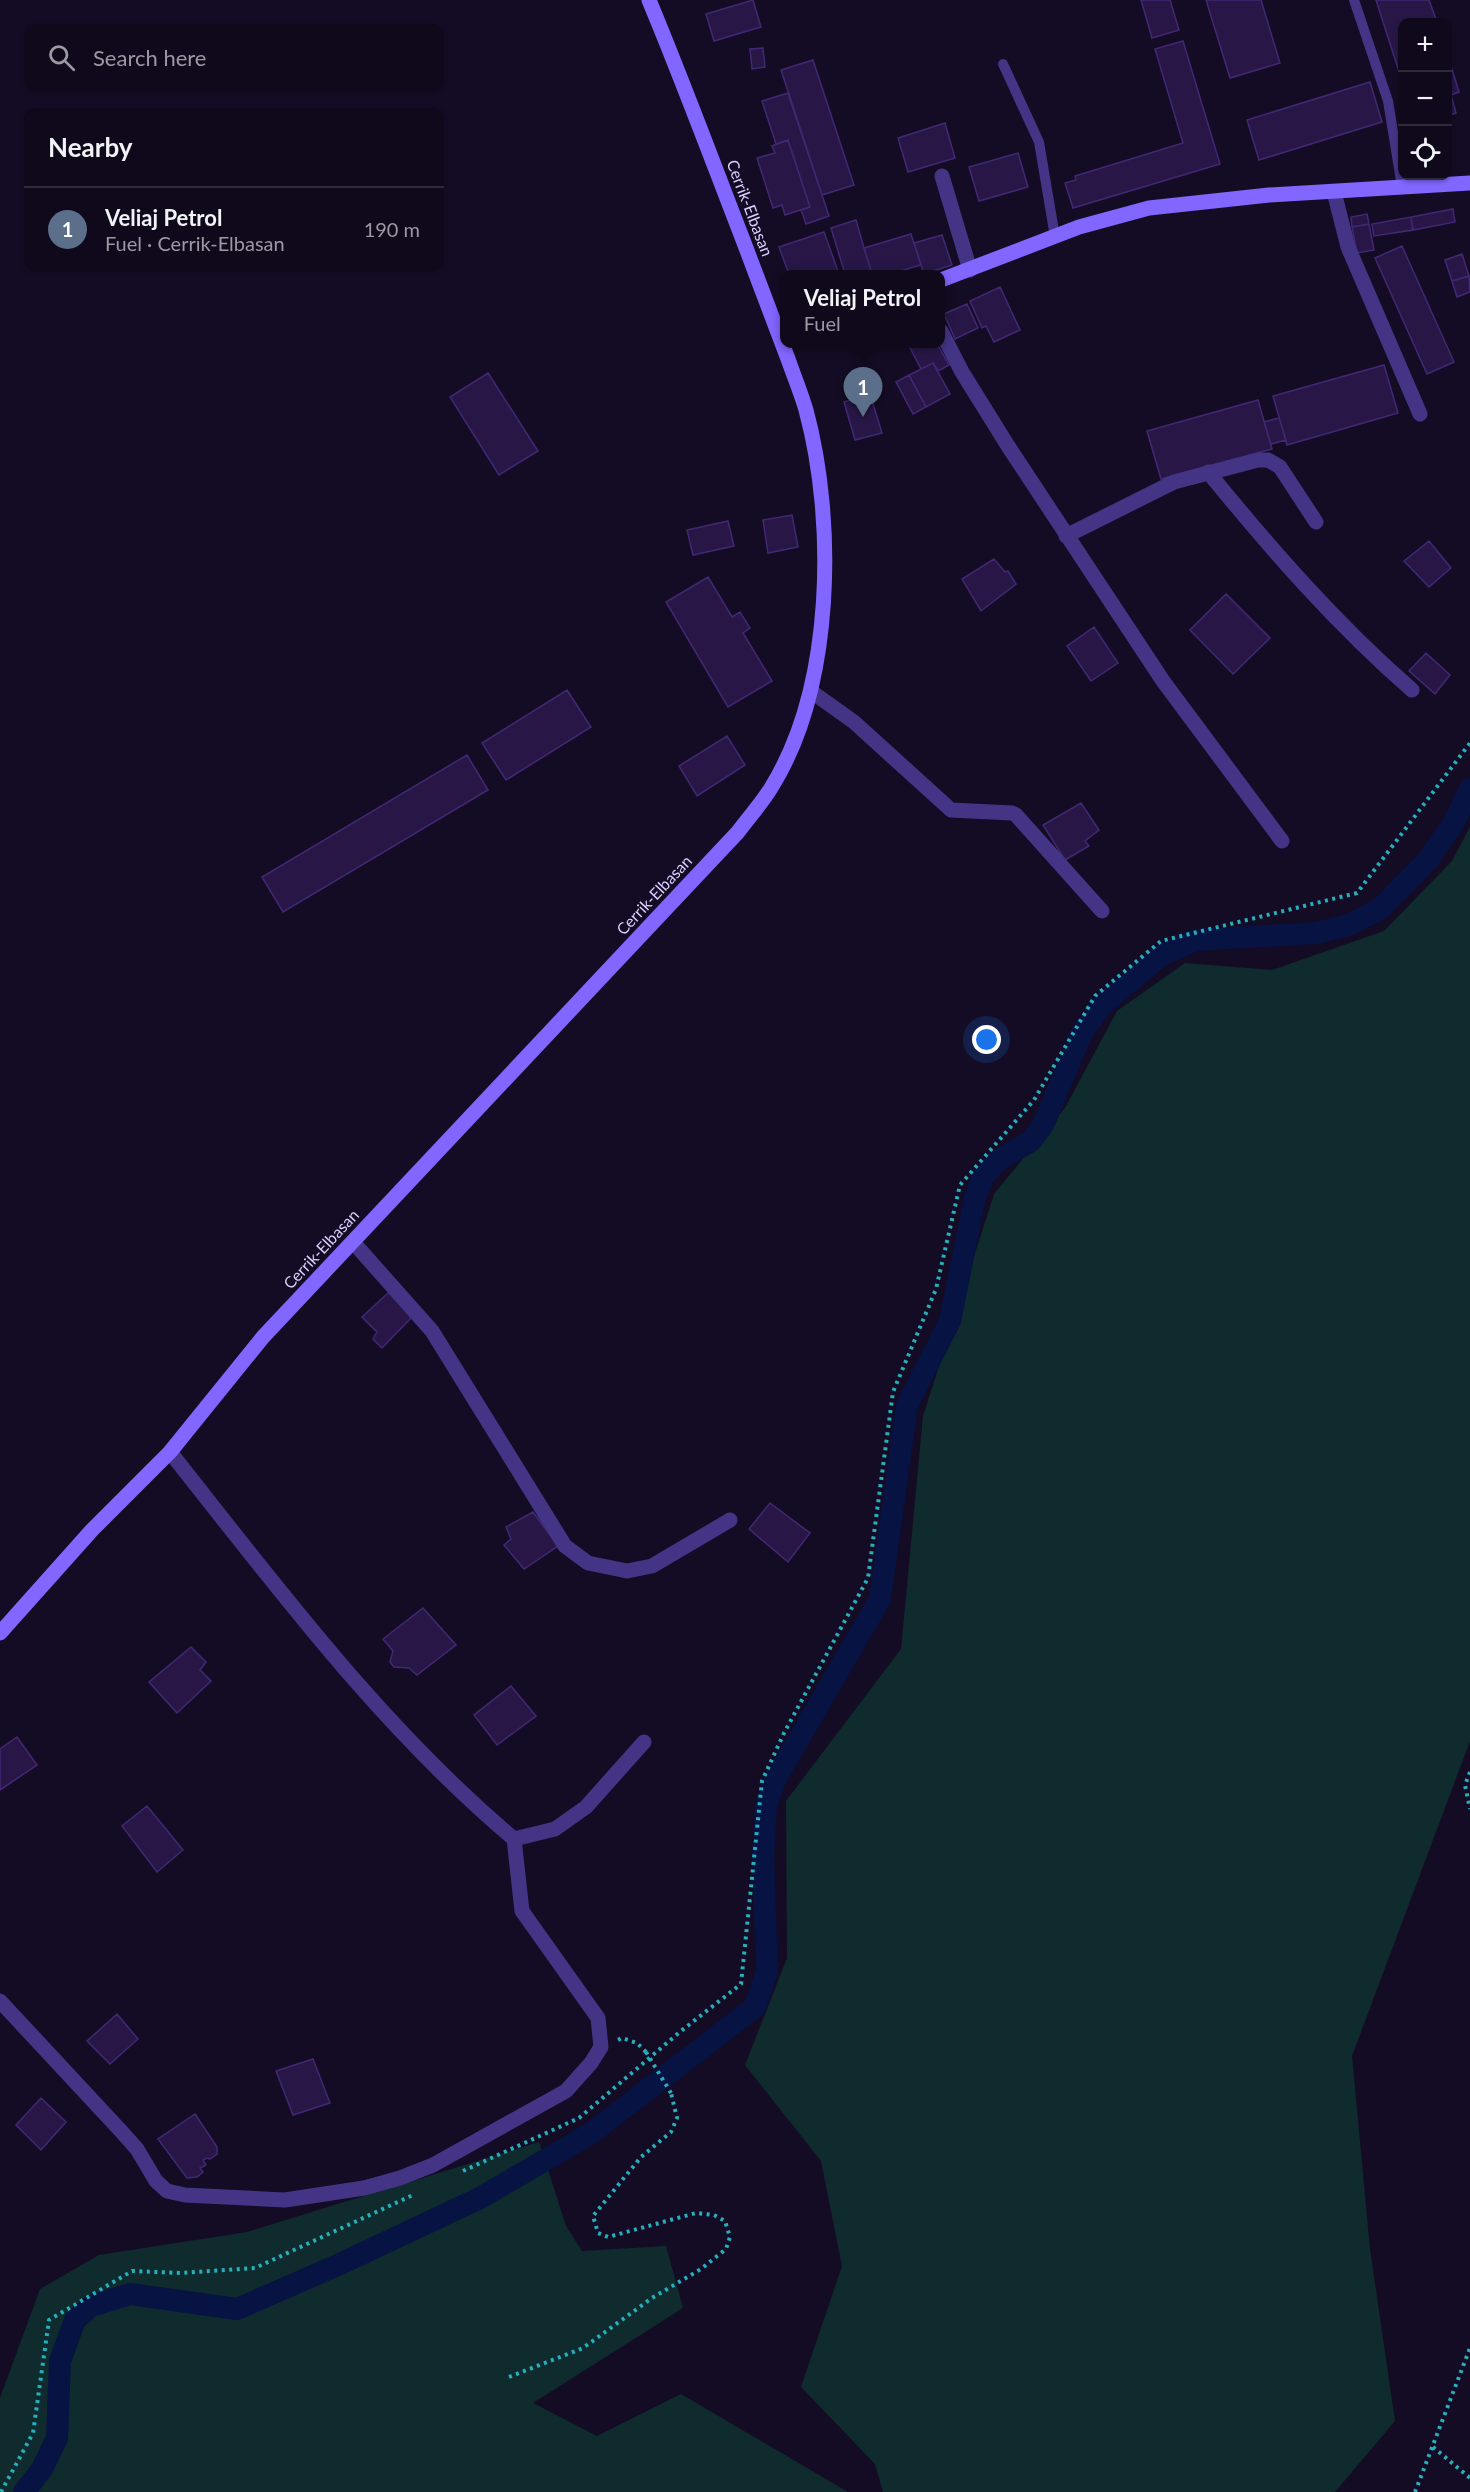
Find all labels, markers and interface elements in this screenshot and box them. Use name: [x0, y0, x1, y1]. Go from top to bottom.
map controls: [1398, 18, 1452, 180]
button: +: [1398, 18, 1452, 72]
search box: [24, 24, 444, 90]
icon: search: [45, 41, 78, 74]
text: Search here: [93, 44, 206, 71]
button: −: [1398, 72, 1452, 126]
button: locate: [1398, 126, 1452, 180]
text: Nearby: [48, 131, 133, 163]
street label: Cerrik-Elbasan: [723, 157, 778, 259]
text: Veliaj Petrol: [105, 204, 222, 231]
text: 1: [62, 217, 73, 241]
text: 190 m: [364, 217, 420, 241]
text: Fuel · Cerrik-Elbasan: [105, 231, 285, 255]
popup: [780, 270, 945, 348]
text: Veliaj Petrol: [804, 284, 921, 311]
text: Fuel: [804, 311, 841, 335]
pin: 1: [844, 368, 882, 417]
street label: Cerrik-Elbasan: [612, 851, 695, 938]
your location: [972, 1025, 1001, 1054]
street label: Cerrik-Elbasan: [279, 1205, 362, 1292]

